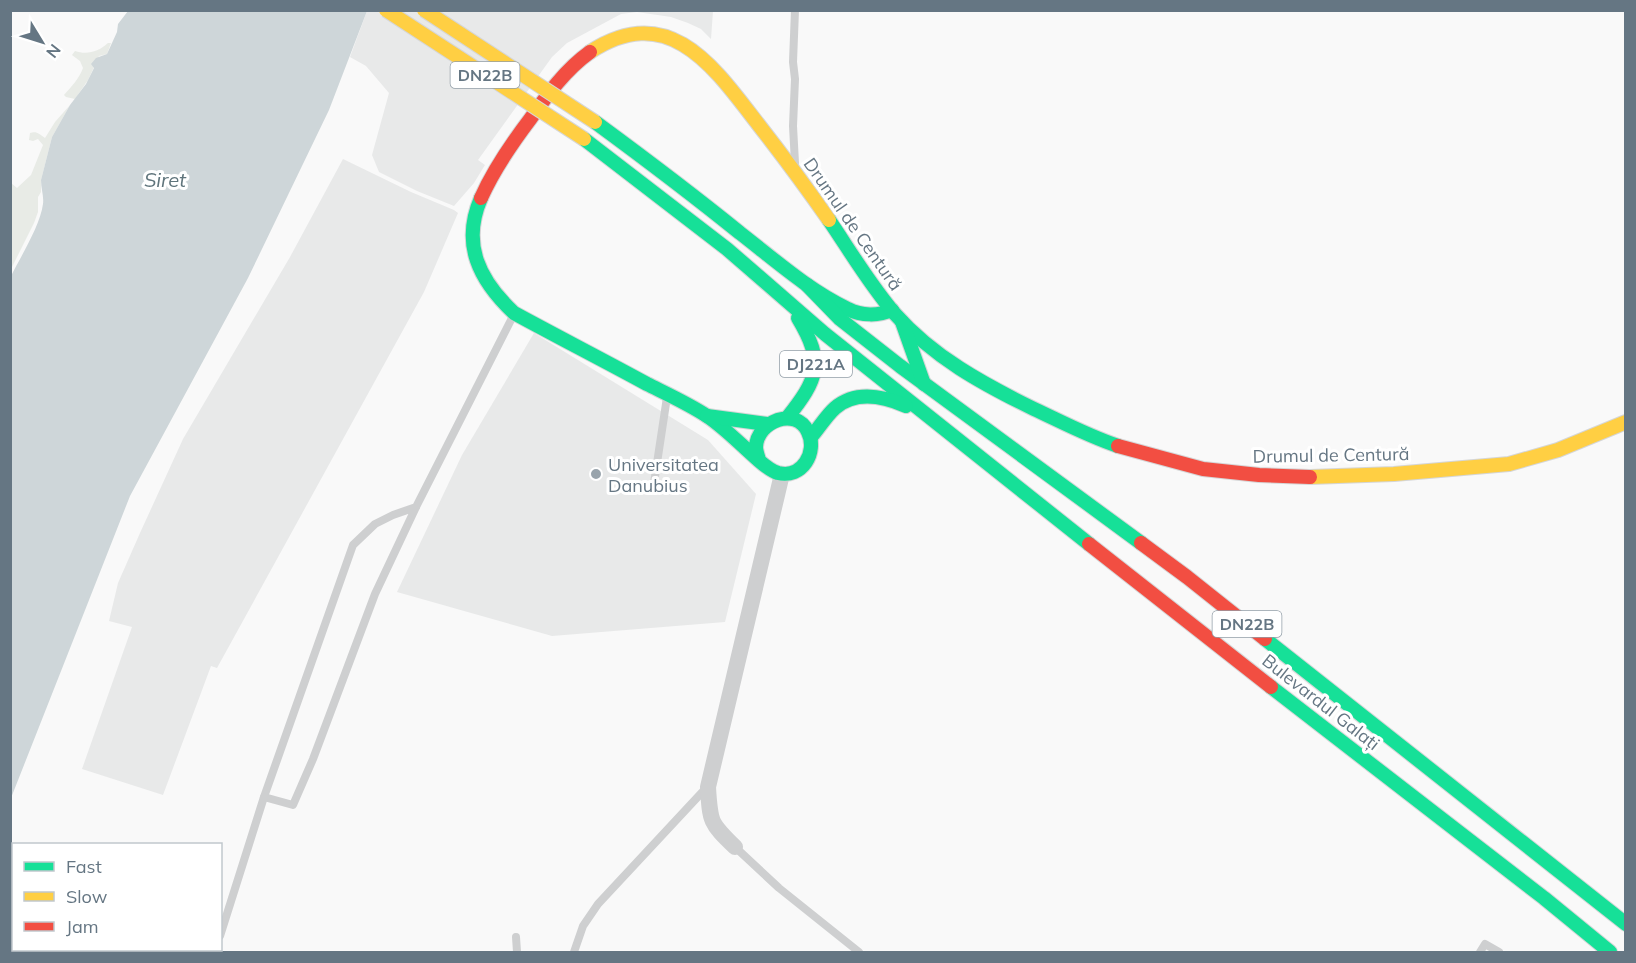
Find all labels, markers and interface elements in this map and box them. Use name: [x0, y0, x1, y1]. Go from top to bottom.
north arrow: [12, 12, 72, 72]
text: N: [42, 40, 65, 62]
road number: DN22B: [450, 62, 520, 88]
street label: Drumul de Centură: [799, 153, 907, 295]
water label: Siret: [144, 167, 187, 192]
road number: DJ221A: [780, 351, 852, 377]
street label: Drumul de Centură: [1252, 442, 1410, 468]
place label: Universitatea Danubius: [608, 453, 719, 497]
marker: Universitatea Danubius: [589, 467, 603, 481]
road number: DN22B: [1212, 611, 1282, 637]
street label: Bulevardul Galați: [1258, 649, 1384, 755]
legend: [12, 843, 222, 951]
text: Fast: [66, 855, 102, 878]
text: Slow: [66, 885, 108, 908]
text: Jam: [66, 915, 99, 938]

